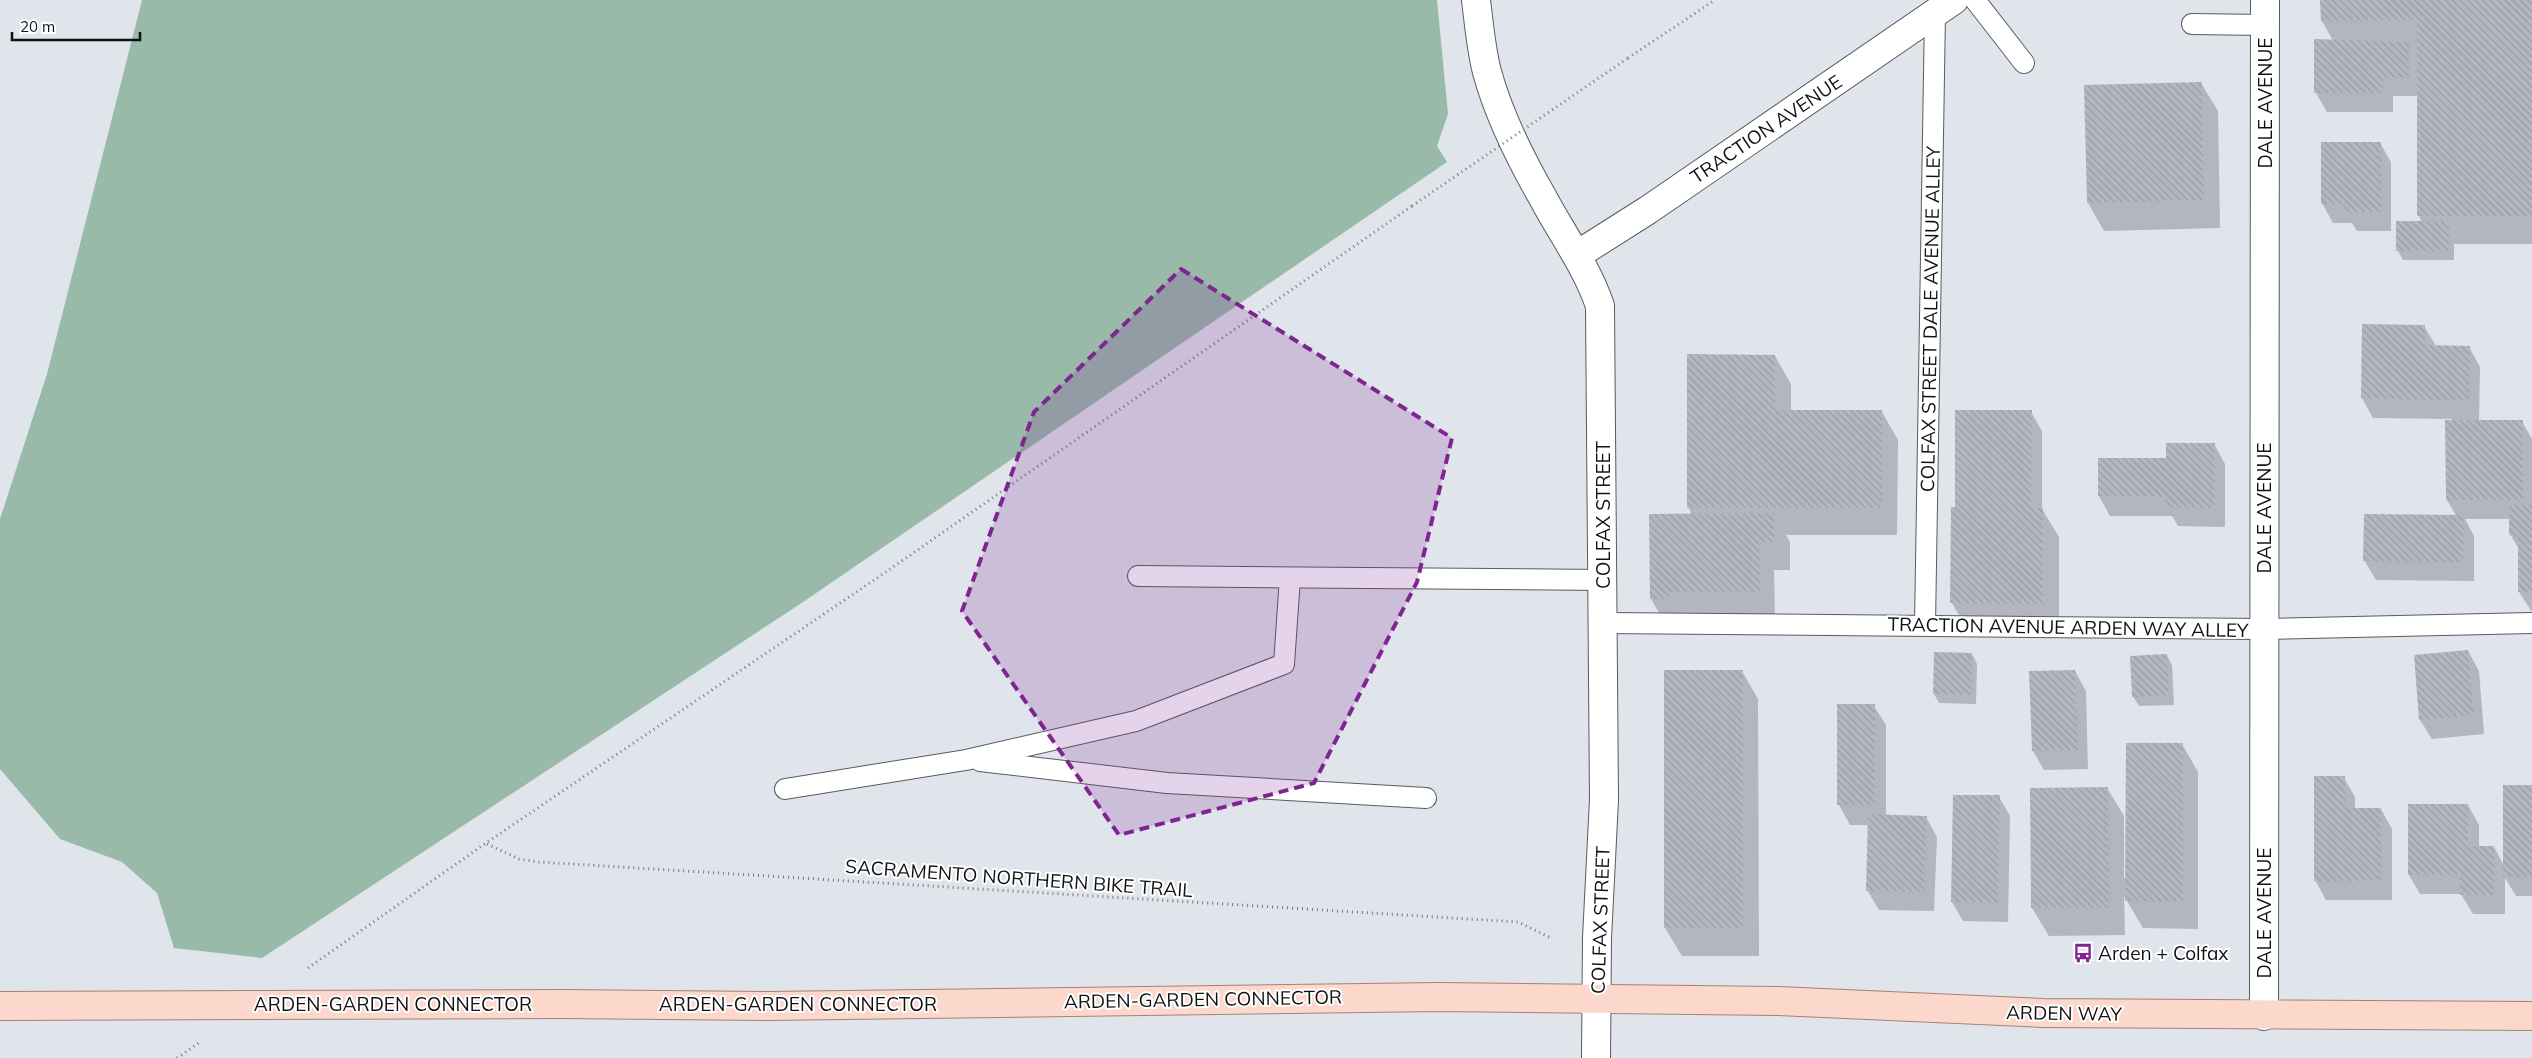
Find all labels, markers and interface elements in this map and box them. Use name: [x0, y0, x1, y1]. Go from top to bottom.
scale bar: [12, 10, 140, 42]
text: 20 m: [20, 17, 55, 36]
street label: DALE AVENUE: [2253, 37, 2277, 169]
street label: TRACTION AVENUE: [1686, 69, 1846, 189]
street label: COLFAX STREET DALE AVENUE ALLEY: [1915, 145, 1945, 492]
street label: COLFAX STREET: [1591, 441, 1615, 589]
street label: DALE AVENUE: [2252, 442, 2276, 574]
street label: TRACTION AVENUE ARDEN WAY ALLEY: [1887, 612, 2249, 642]
street label: COLFAX STREET: [1585, 845, 1615, 994]
street label: DALE AVENUE: [2252, 847, 2276, 979]
street label: SACRAMENTO NORTHERN BIKE TRAIL: [845, 854, 1194, 902]
place label: Arden + Colfax: [2098, 941, 2229, 965]
bus stop icon: Arden + Colfax: [2072, 942, 2094, 964]
street label: ARDEN-GARDEN CONNECTOR: [1064, 985, 1342, 1013]
street label: ARDEN-GARDEN CONNECTOR: [254, 992, 532, 1016]
street label: ARDEN-GARDEN CONNECTOR: [659, 992, 937, 1016]
street label: ARDEN WAY: [2006, 1000, 2123, 1026]

